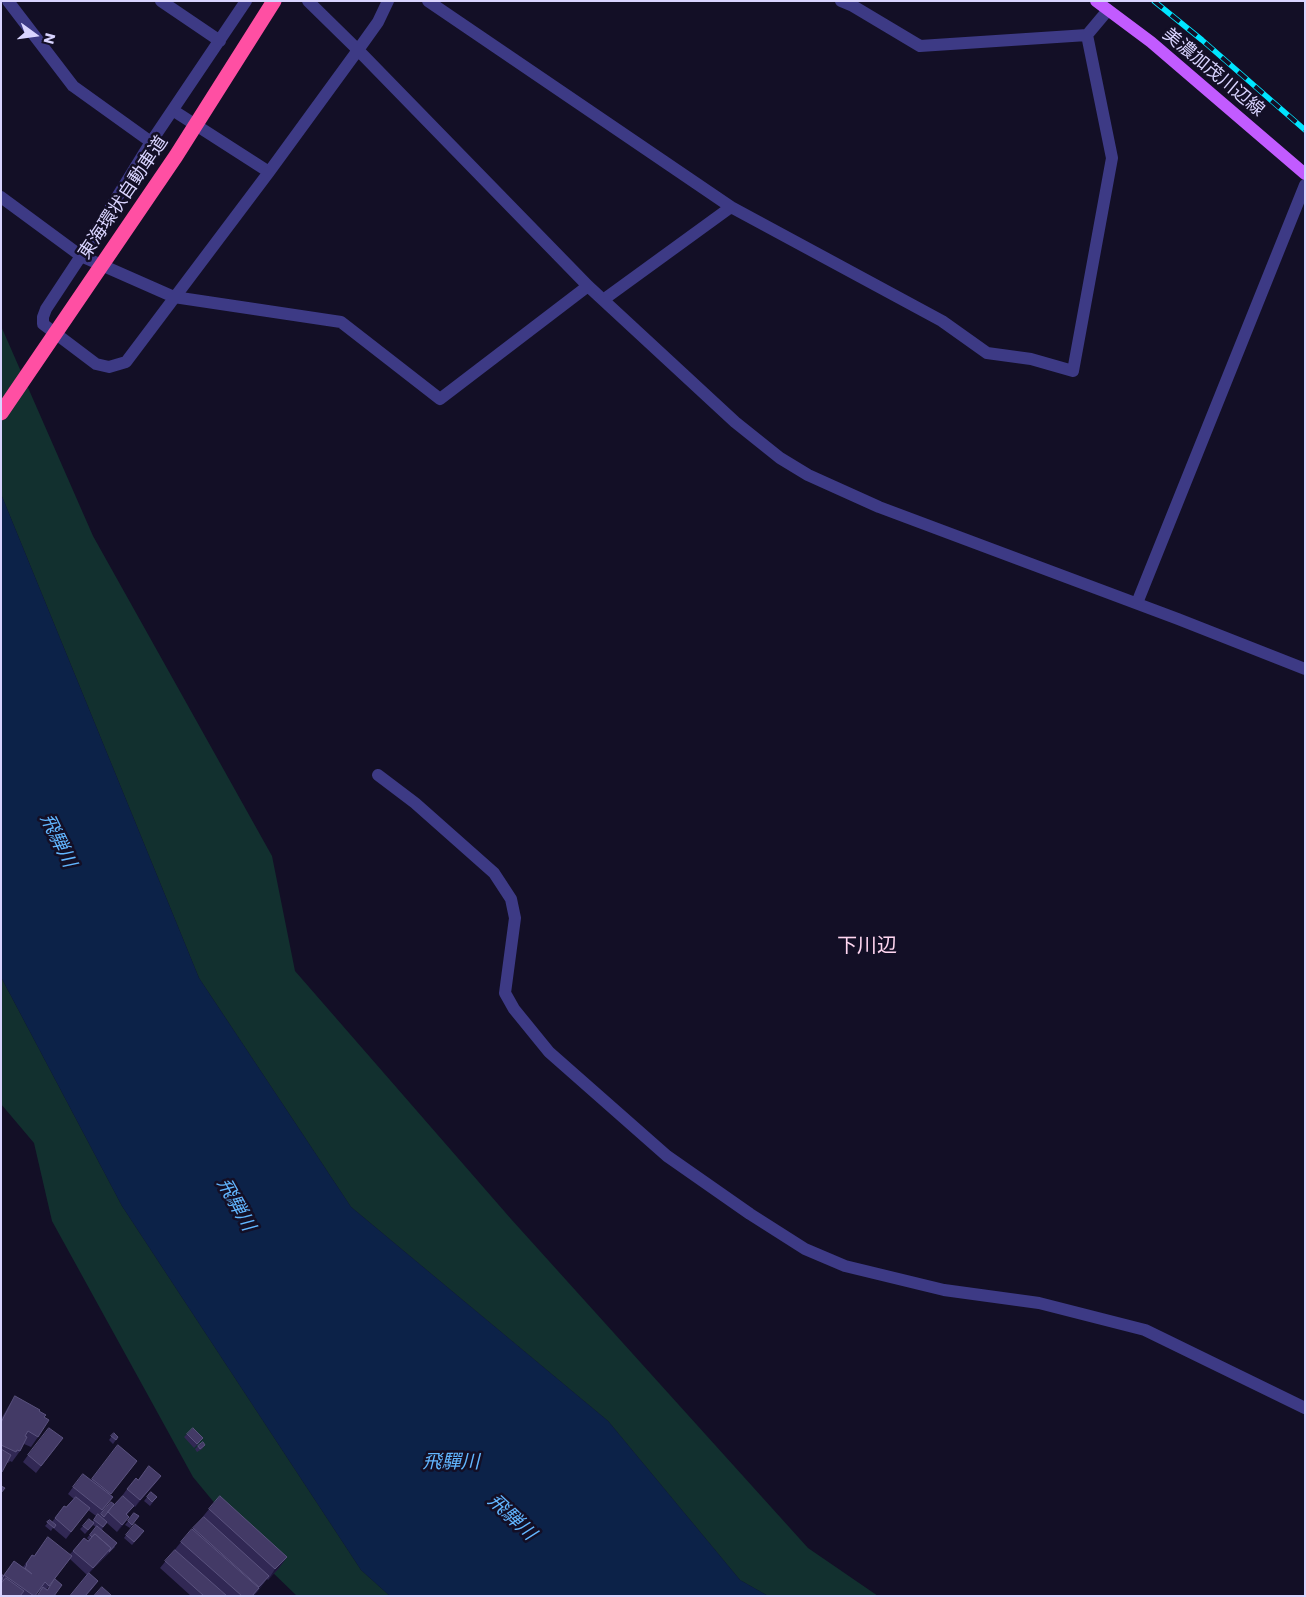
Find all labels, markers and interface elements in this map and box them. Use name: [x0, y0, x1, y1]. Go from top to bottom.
north arrow: [10, 10, 60, 60]
street label: 美濃加茂川辺線: [1158, 24, 1268, 122]
text: N: [39, 31, 61, 46]
street label: 東海環状自動車道: [75, 132, 173, 264]
water label: 飛騨川: [34, 810, 80, 872]
district label: 下川辺: [837, 935, 897, 959]
water label: 飛騨川: [211, 1175, 259, 1235]
water label: 飛驒川: [423, 1452, 479, 1474]
water label: 飛騨川: [482, 1490, 540, 1546]

